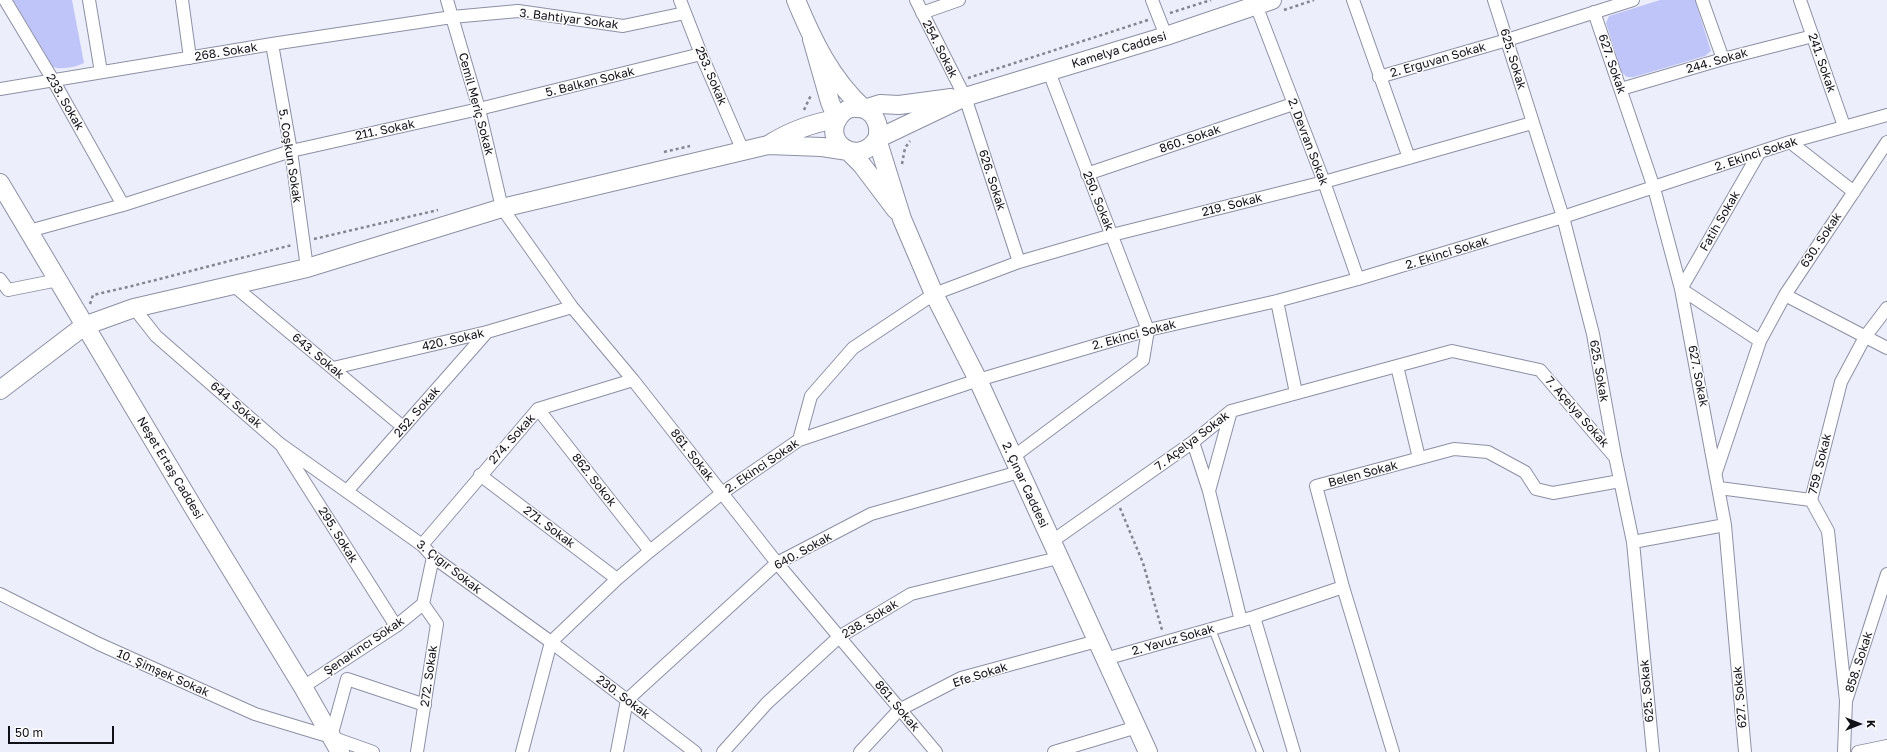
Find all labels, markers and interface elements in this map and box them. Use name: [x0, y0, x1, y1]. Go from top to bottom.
street label: 3. Bahtiyar Sokak: [519, 6, 619, 32]
street label: 254. Sokak: [919, 18, 961, 80]
street label: 625. Sokak: [1497, 27, 1529, 91]
street label: Kamelya Caddesi: [1070, 29, 1168, 71]
street label: 241. Sokak: [1805, 31, 1839, 95]
street label: 627. Sokak: [1595, 32, 1629, 96]
street label: 2. Erguvan Sokak: [1389, 39, 1487, 81]
street label: 268. Sokak: [194, 40, 258, 64]
street label: 253. Sokak: [692, 44, 730, 108]
street label: 244. Sokak: [1685, 45, 1749, 77]
street label: Cemil Meriç Sokak: [455, 51, 497, 157]
street label: 5. Balkan Sokak: [544, 64, 636, 100]
street label: 233. Sokak: [43, 71, 87, 133]
street label: 2. Devran Sokak: [1285, 96, 1331, 188]
street label: 5. Coşkun Sokak: [275, 108, 305, 204]
street label: 211. Sokak: [354, 117, 416, 143]
street label: 860. Sokak: [1158, 122, 1222, 156]
street label: 2. Ekinci Sokak: [1713, 134, 1799, 174]
street label: 626. Sokak: [975, 148, 1009, 212]
street label: 250. Sokak: [1080, 169, 1116, 233]
street label: Fatih Sokak: [1697, 188, 1743, 254]
street label: 219. Sokak: [1200, 191, 1264, 219]
street label: 630. Sokak: [1797, 210, 1845, 270]
street label: 2. Ekinci Sokak: [1404, 234, 1490, 272]
street label: 2. Ekinci Sokak: [1091, 317, 1177, 353]
street label: 420. Sokak: [420, 326, 486, 354]
street label: 643. Sokak: [289, 330, 347, 382]
street label: 625. Sokak: [1586, 339, 1612, 403]
street label: 627. Sokak: [1685, 344, 1711, 408]
street label: 7. Açelya Sokak: [1542, 374, 1612, 450]
street label: 644. Sokak: [207, 379, 265, 431]
street label: 252. Sokak: [391, 384, 443, 440]
street label: 7. Açelya Sokak: [1152, 408, 1232, 474]
street label: 274. Sokak: [486, 411, 538, 467]
street label: Neşet Ertaş Caddesi: [134, 414, 206, 522]
street label: 861. Sokak: [667, 426, 717, 484]
street label: 759. Sokak: [1805, 432, 1835, 496]
street label: 2. Ekinci Sokak: [722, 436, 802, 496]
street label: 2. Çınar Caddesi: [999, 440, 1051, 530]
street label: 862. Sokok: [569, 451, 619, 509]
street label: Belen Sokak: [1327, 458, 1399, 490]
street label: 271. Sokak: [520, 503, 578, 551]
street label: 295. Sokak: [315, 505, 361, 565]
street label: 640. Sokak: [772, 529, 834, 573]
street label: 3. Çığır Sokak: [414, 537, 484, 597]
street label: 238. Sokak: [839, 597, 901, 641]
street label: Şenakıncı Sokak: [321, 614, 407, 678]
street label: 2. Yavuz Sokak: [1130, 621, 1216, 659]
street label: 858. Sokak: [1842, 630, 1876, 694]
street label: 272. Sokak: [418, 644, 440, 708]
street label: 10. Şimşek Sokak: [115, 646, 211, 700]
street label: Efe Sokak: [951, 659, 1009, 691]
street label: 625. Sokak: [1637, 659, 1657, 723]
street label: 627. Sokak: [1730, 665, 1750, 729]
street label: 230. Sokak: [593, 672, 653, 722]
street label: 861. Sokak: [872, 678, 922, 734]
north arrow: [1839, 704, 1879, 744]
scale bar: [10, 718, 116, 744]
text: K: [1865, 720, 1878, 728]
text: 50 m: [15, 725, 43, 740]

